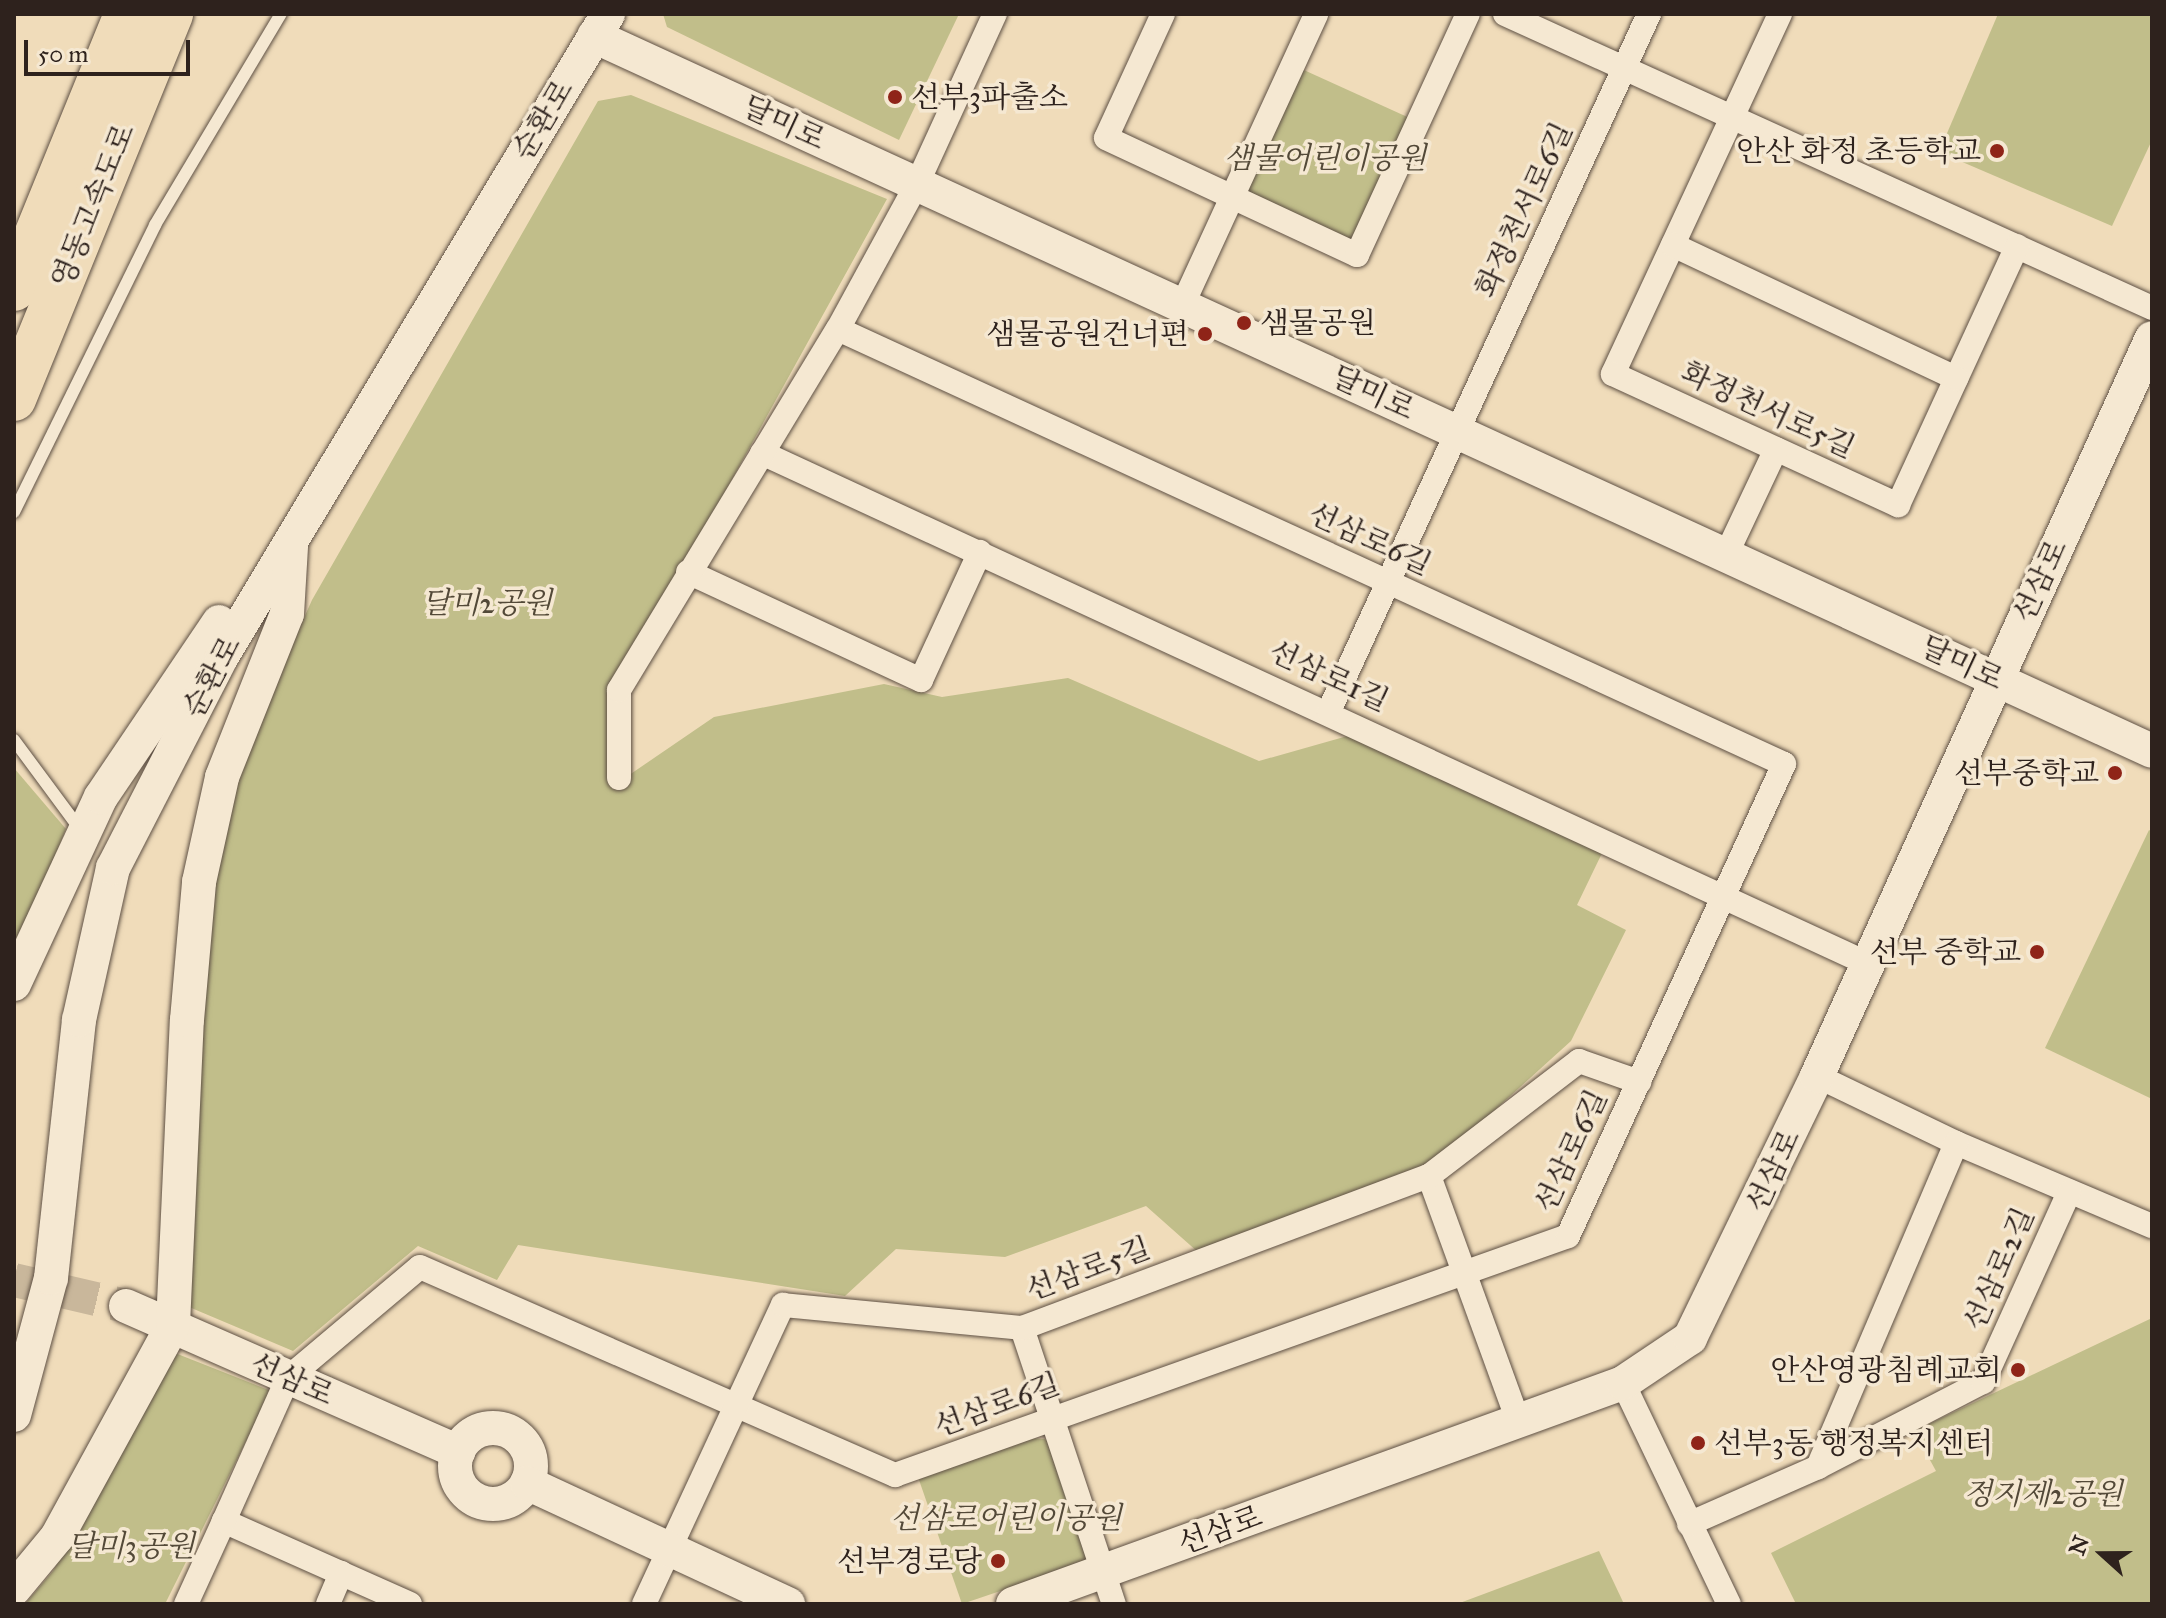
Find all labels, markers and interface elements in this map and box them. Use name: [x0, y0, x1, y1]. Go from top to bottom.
scale bar: [28, 24, 194, 74]
text: 50 m: [38, 39, 88, 69]
street label: 순환로: [505, 73, 581, 167]
place label: 선부3파출소: [911, 79, 1068, 115]
street label: 달미로: [737, 88, 831, 158]
marker: 선부3파출소: [886, 88, 904, 106]
street label: 화정천서로6길: [1468, 117, 1580, 303]
street label: 영동고속도로: [44, 119, 142, 293]
place label: 안산 화정 초등학교: [1736, 133, 1981, 169]
park label: 샘물어린이공원: [1224, 140, 1426, 176]
marker: 안산 화정 초등학교: [1988, 142, 2006, 160]
place label: 샘물공원: [1260, 305, 1376, 341]
marker: 샘물공원: [1235, 314, 1253, 332]
place label: 샘물공원건너편: [986, 316, 1189, 352]
marker: 샘물공원건너편: [1196, 325, 1214, 343]
street label: 화정천서로5길: [1675, 354, 1861, 466]
street label: 달미로: [1326, 358, 1420, 428]
street label: 선삼로6길: [1303, 495, 1437, 583]
street label: 선삼로: [2005, 534, 2075, 628]
park label: 달미2공원: [422, 585, 552, 621]
street label: 달미로: [1915, 628, 2009, 698]
street label: 순환로: [176, 630, 248, 724]
street label: 선삼로1길: [1263, 633, 1395, 719]
place label: 선부중학교: [1954, 755, 2099, 791]
marker: 선부중학교: [2106, 764, 2124, 782]
place label: 선부 중학교: [1870, 934, 2021, 970]
marker: 선부 중학교: [2028, 943, 2046, 961]
street label: 선삼로6길: [1527, 1084, 1615, 1218]
street label: 선삼로: [1738, 1124, 1808, 1218]
street label: 선삼로2길: [1956, 1202, 2042, 1336]
street label: 선삼로5길: [1021, 1230, 1155, 1308]
street label: 선삼로: [245, 1345, 339, 1413]
place label: 안산영광침례교회: [1770, 1352, 2002, 1388]
marker: 안산영광침례교회: [2009, 1361, 2027, 1379]
street label: 선삼로6길: [929, 1366, 1065, 1444]
place label: 선부3동 행정복지센터: [1714, 1425, 1993, 1461]
marker: 선부3동 행정복지센터: [1689, 1434, 1707, 1452]
park label: 정지제2공원: [1963, 1476, 2123, 1512]
street label: 선삼로: [1173, 1498, 1267, 1562]
park label: 선삼로어린이공원: [890, 1500, 1122, 1536]
north arrow: [2062, 1514, 2142, 1594]
park label: 달미3공원: [67, 1528, 195, 1564]
text: N: [2063, 1532, 2095, 1559]
place label: 선부경로당: [837, 1543, 982, 1579]
marker: 선부경로당: [989, 1552, 1007, 1570]

